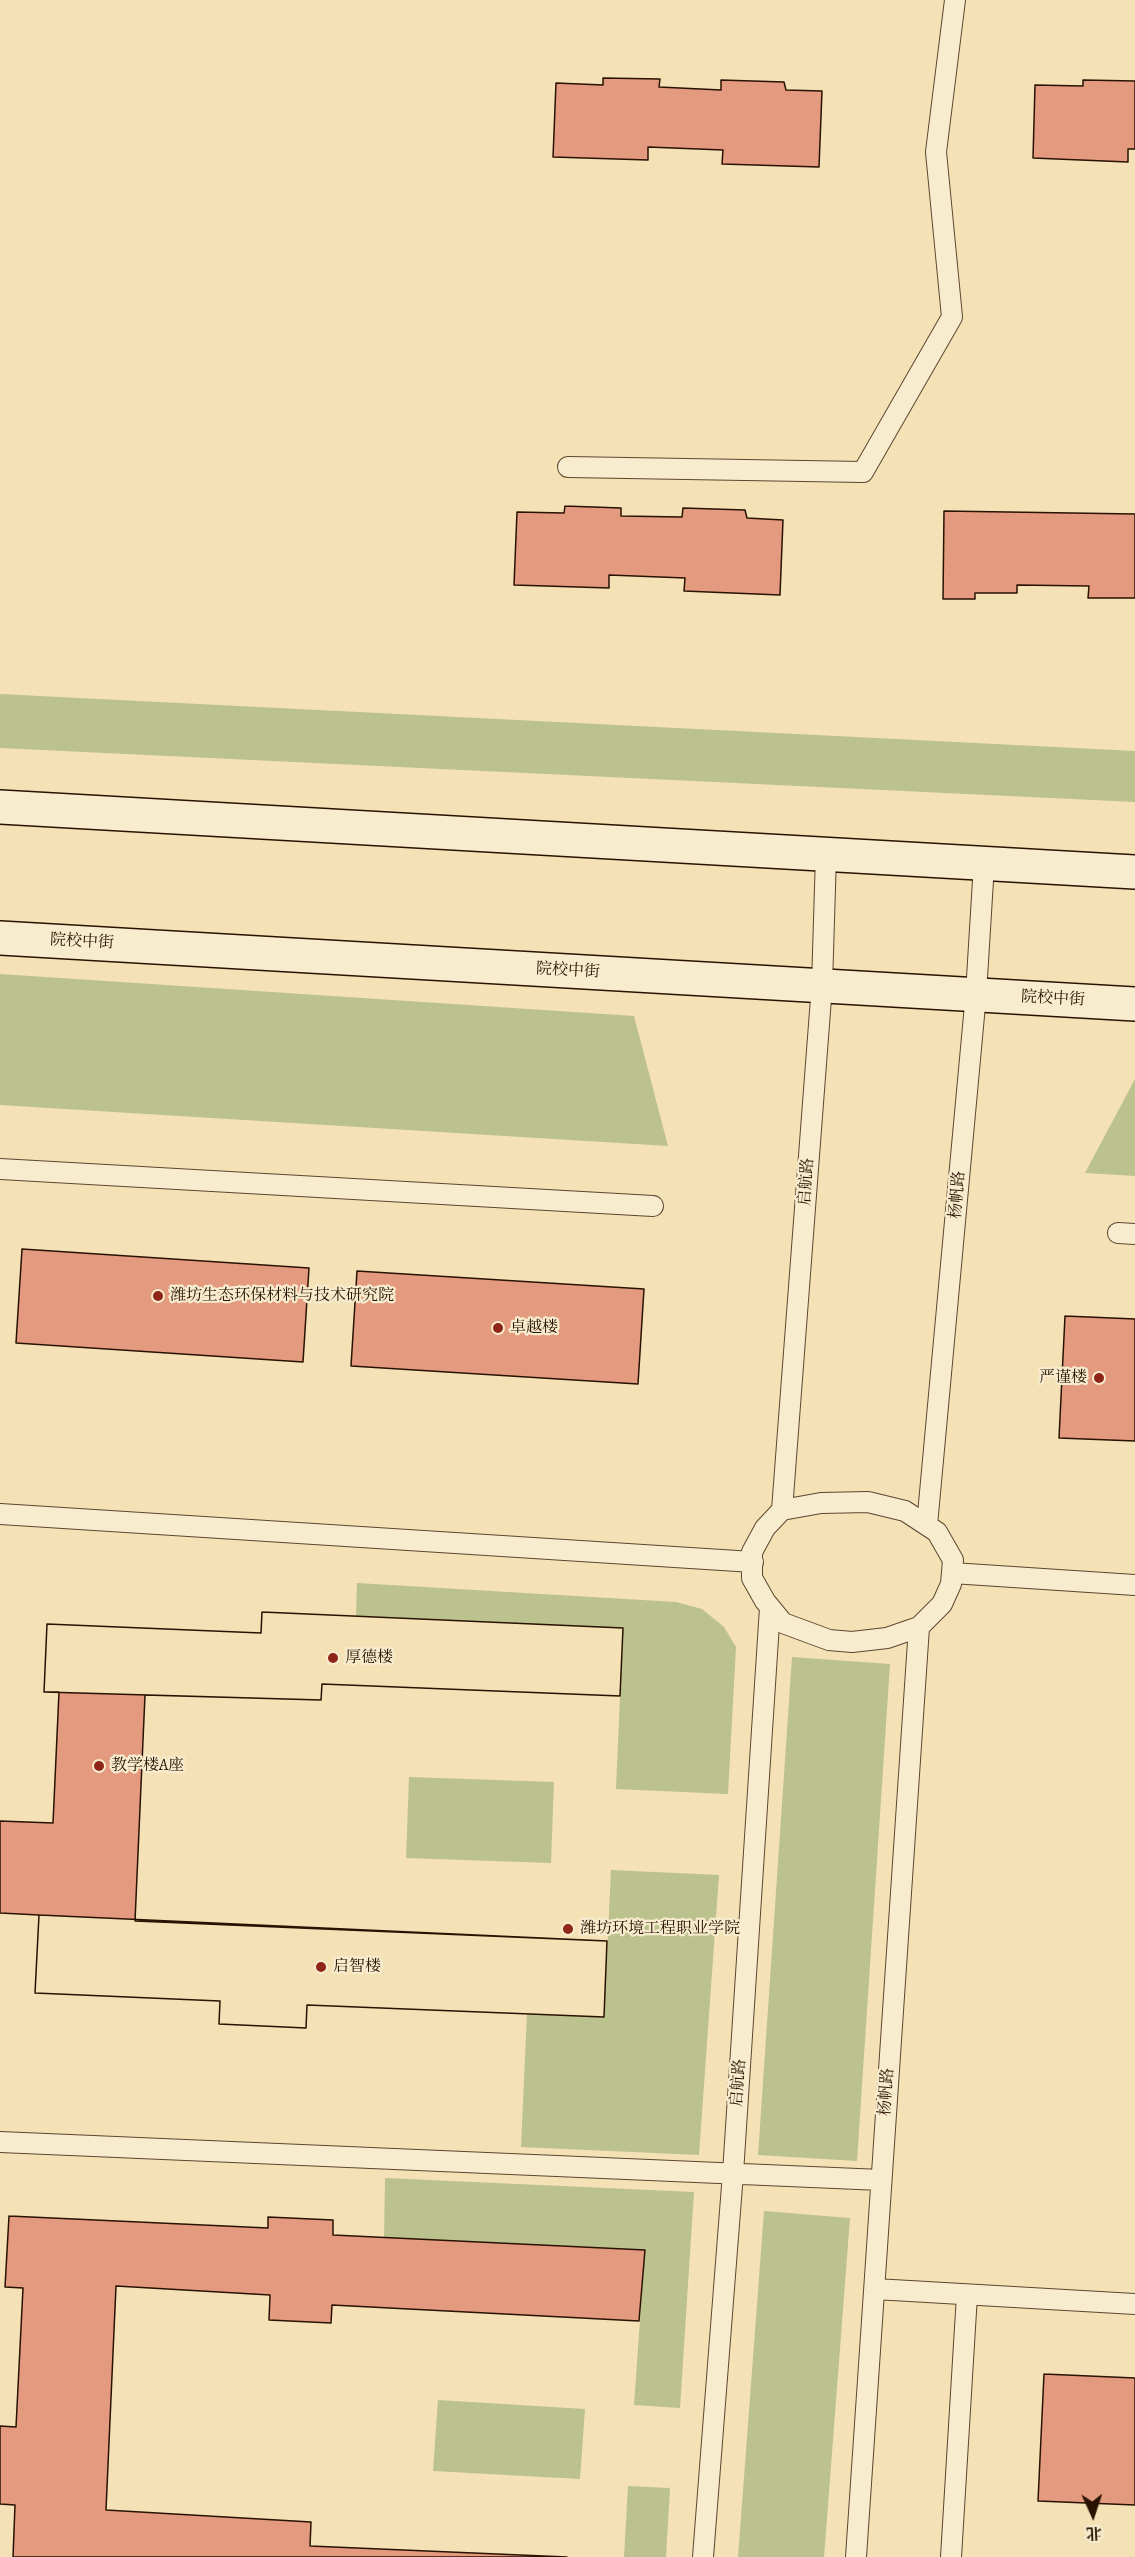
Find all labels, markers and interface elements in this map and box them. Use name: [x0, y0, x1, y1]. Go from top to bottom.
street label: 院校中街: [50, 931, 114, 953]
street label: 院校中街: [536, 960, 600, 982]
street label: 院校中街: [1021, 988, 1085, 1010]
street label: 启航路: [796, 1157, 818, 1207]
street label: 杨帆路: [946, 1170, 970, 1220]
place label: 潍坊生态环保材料与技术研究院: [170, 1286, 394, 1306]
marker: 潍坊生态环保材料与技术研究院: [151, 1289, 165, 1303]
place label: 卓越楼: [510, 1318, 558, 1338]
marker: 卓越楼: [491, 1321, 505, 1335]
place label: 严谨楼: [1039, 1368, 1087, 1388]
marker: 严谨楼: [1092, 1371, 1106, 1385]
place label: 厚德楼: [345, 1648, 393, 1668]
marker: 厚德楼: [326, 1651, 340, 1665]
place label: 教学楼A座: [111, 1756, 184, 1776]
marker: 教学楼A座: [92, 1759, 106, 1773]
place label: 潍坊环境工程职业学院: [580, 1919, 740, 1939]
marker: 潍坊环境工程职业学院: [561, 1922, 575, 1936]
place label: 启智楼: [333, 1957, 381, 1977]
marker: 启智楼: [314, 1960, 328, 1974]
street label: 启航路: [728, 2058, 750, 2108]
street label: 杨帆路: [876, 2067, 898, 2117]
north arrow: [1063, 2485, 1123, 2545]
text: 北: [1085, 2522, 1103, 2544]

